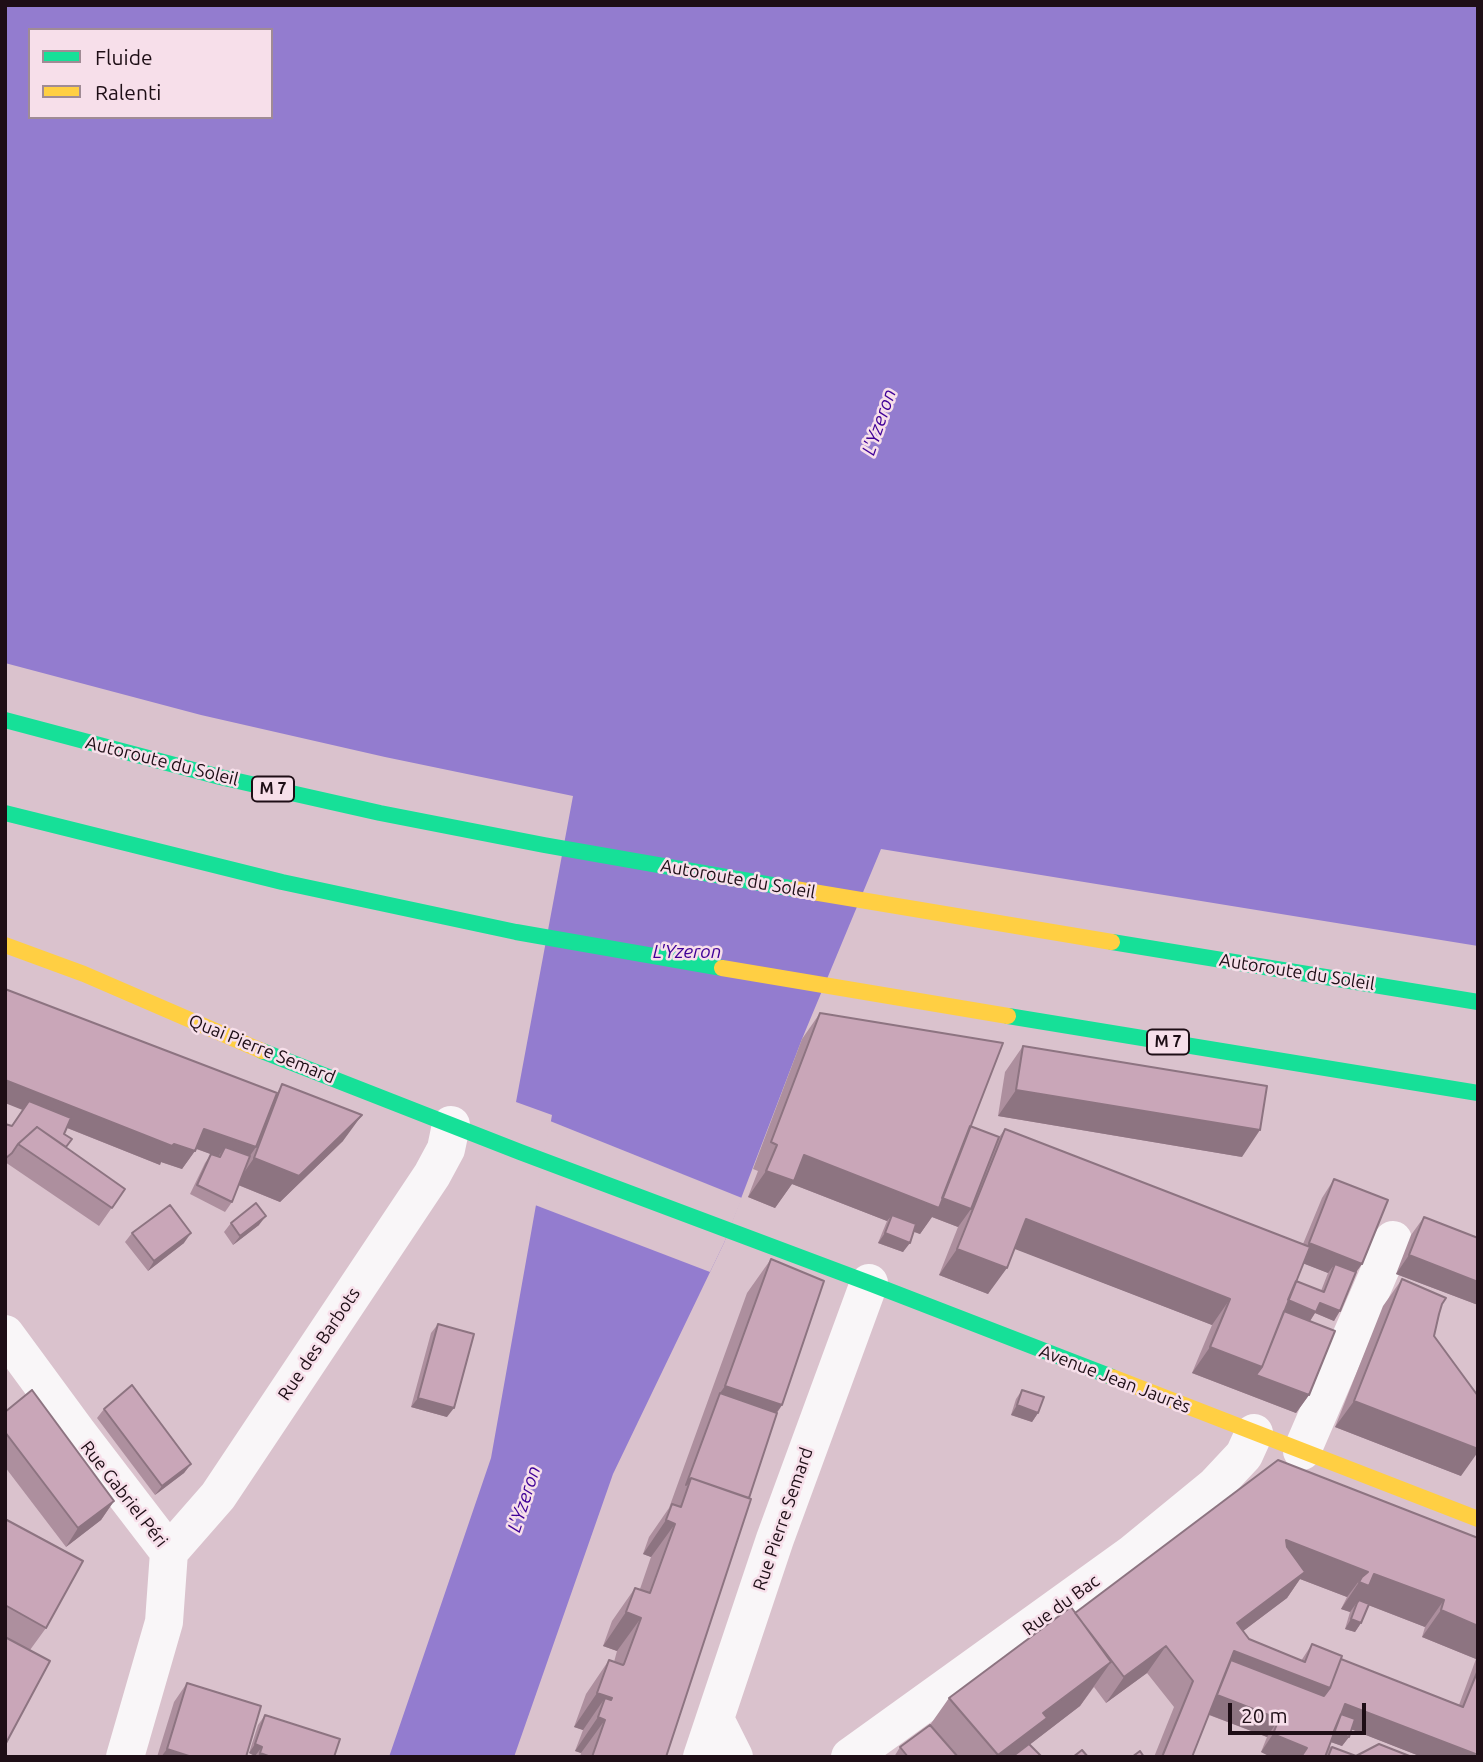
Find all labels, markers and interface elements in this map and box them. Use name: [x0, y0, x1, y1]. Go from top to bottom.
legend: [28, 28, 273, 119]
text: Fluide: [95, 45, 153, 69]
text: Ralenti: [95, 80, 161, 104]
water label: L'Yzeron: [857, 386, 901, 458]
street label: Autoroute du Soleil: [83, 732, 241, 790]
road number: M 7: [252, 776, 294, 802]
street label: Autoroute du Soleil: [659, 855, 817, 903]
water label: L'Yzeron: [653, 941, 721, 963]
street label: Autoroute du Soleil: [1218, 949, 1376, 995]
street label: Quai Pierre Semard: [186, 1010, 338, 1088]
road number: M 7: [1147, 1030, 1189, 1054]
street label: Rue des Barbots: [273, 1283, 365, 1405]
street label: Avenue Jean Jaurès: [1036, 1340, 1194, 1418]
street label: Rue Gabriel Péri: [76, 1437, 172, 1551]
street label: Rue Pierre Semard: [748, 1445, 818, 1593]
water label: L'Yzeron: [503, 1463, 545, 1535]
street label: Rue du Bac: [1018, 1570, 1104, 1640]
scale bar: [1231, 1688, 1369, 1732]
text: 20 m: [1241, 1703, 1288, 1727]

